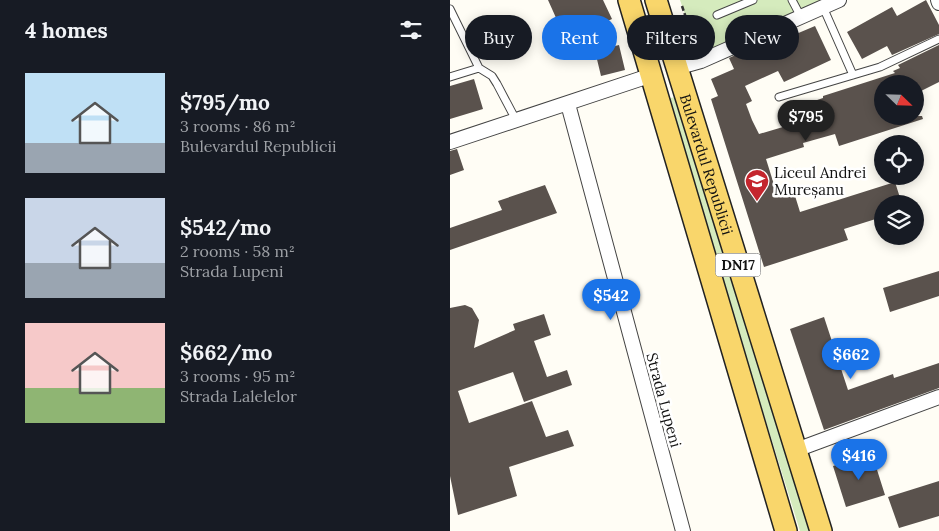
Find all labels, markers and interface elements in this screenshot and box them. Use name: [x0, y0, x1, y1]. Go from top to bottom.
chip: Buy: [465, 15, 532, 60]
chip: Rent: [542, 15, 617, 60]
chip: Filters: [627, 15, 715, 60]
chip: New: [725, 15, 799, 60]
icon: filters: [397, 16, 425, 44]
text: 4 homes: [25, 17, 108, 44]
north arrow: [874, 75, 924, 125]
map controls: [874, 75, 924, 245]
text: $795/mo: [180, 89, 270, 116]
street label: Bulevardul Republicii: [676, 91, 738, 237]
icon: home: [65, 93, 125, 153]
pin: $795: [776, 100, 836, 142]
text: $795: [789, 106, 823, 126]
text: 3 rooms · 86 m²: [180, 116, 296, 136]
button: locate: [874, 135, 924, 185]
text: Bulevardul Republicii: [180, 136, 336, 156]
place label: Liceul Andrei Mureșanu: [774, 163, 866, 199]
school or university icon: Liceul Andrei Mureșanu: [744, 168, 770, 202]
button: layers: [874, 195, 924, 245]
text: $542/mo: [180, 214, 271, 241]
icon: home: [65, 218, 125, 278]
text: 2 rooms · 58 m²: [180, 241, 295, 261]
road number: DN17: [716, 254, 760, 276]
text: Strada Lupeni: [180, 261, 284, 281]
pin: $542: [581, 278, 641, 321]
text: $542: [593, 285, 629, 305]
pin: $662: [821, 338, 881, 380]
text: $662/mo: [180, 339, 272, 366]
icon: home: [65, 343, 125, 403]
text: $662: [833, 344, 869, 364]
street label: Strada Lupeni: [642, 351, 686, 449]
text: 3 rooms · 95 m²: [180, 366, 295, 386]
text: Strada Lalelelor: [180, 386, 297, 406]
pin: $416: [829, 438, 889, 481]
text: $416: [842, 445, 876, 465]

